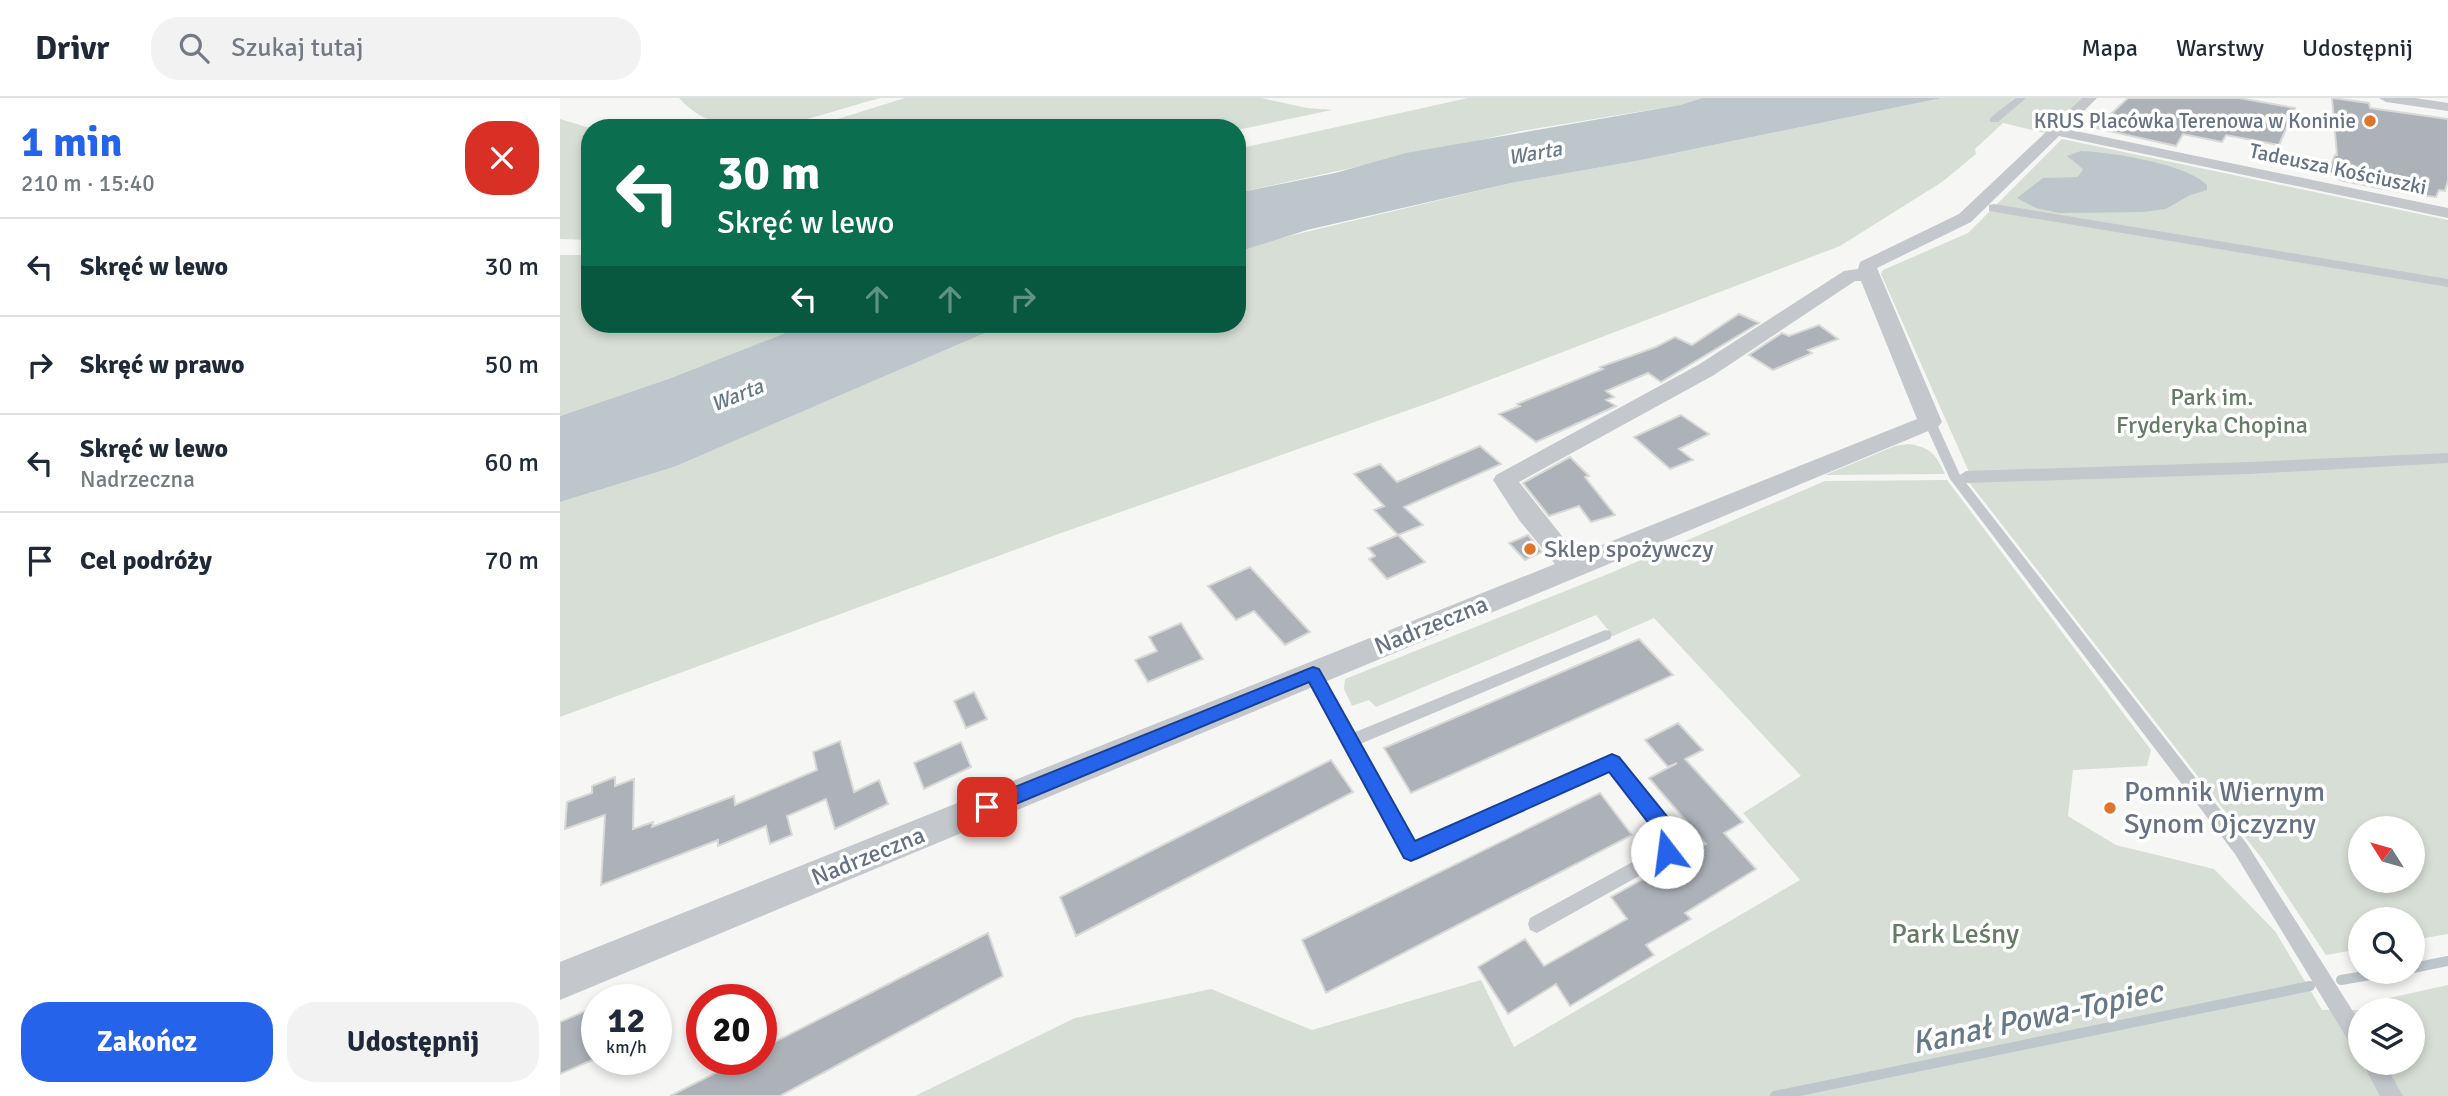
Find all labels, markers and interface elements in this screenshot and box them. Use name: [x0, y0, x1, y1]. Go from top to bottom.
search box: [151, 17, 641, 80]
text: Drivr: [35, 28, 109, 69]
icon: search: [175, 29, 213, 67]
text: Szukaj tutaj: [231, 32, 364, 64]
text: Mapa: [2081, 33, 2138, 63]
text: Warstwy: [2176, 33, 2264, 63]
text: Udostępnij: [2302, 33, 2413, 63]
place label: KRUS Placówka Terenowa w Koninie: [2034, 108, 2356, 134]
marker: KRUS Placówka Terenowa w Koninie: [2362, 113, 2378, 129]
text: 1 min: [21, 117, 122, 168]
button: close: [465, 121, 539, 195]
water label: Warta: [1506, 135, 1565, 170]
street label: Tadeusza Kościuszki: [2247, 138, 2429, 200]
text: 30 m: [717, 143, 820, 203]
icon: left: [602, 147, 693, 238]
text: 210 m · 15:40: [21, 169, 155, 198]
text: Skręć w lewo: [717, 203, 894, 242]
icon: left: [21, 248, 59, 286]
text: Skręć w lewo: [80, 251, 228, 283]
text: 30 m: [484, 251, 539, 283]
icon: left: [785, 280, 823, 318]
icon: ahead: [858, 280, 896, 318]
icon: ahead: [931, 280, 969, 318]
icon: right: [1004, 280, 1042, 318]
icon: right: [21, 346, 59, 384]
text: Skręć w prawo: [80, 349, 245, 381]
text: 50 m: [484, 349, 539, 381]
water label: Warta: [707, 372, 768, 417]
park label: Park im. Fryderyka Chopina: [2116, 382, 2308, 440]
text: Skręć w lewo: [80, 433, 228, 465]
icon: left: [21, 444, 59, 482]
text: 60 m: [484, 447, 539, 479]
text: Nadrzeczna: [80, 465, 195, 494]
place label: Sklep spożywczy: [1544, 534, 1713, 564]
marker: Sklep spożywczy: [1522, 541, 1538, 557]
icon: arrive: [21, 542, 59, 580]
text: Cel podróży: [80, 545, 212, 577]
text: 70 m: [484, 545, 539, 577]
street label: Nadrzeczna: [1370, 589, 1492, 661]
place label: Pomnik Wiernym Synom Ojczyzny: [2124, 775, 2325, 841]
pin: [957, 777, 1017, 837]
icon: arrive: [968, 788, 1006, 826]
marker: Pomnik Wiernym Synom Ojczyzny: [2102, 800, 2118, 816]
position arrow: [1630, 815, 1704, 889]
north arrow: [2348, 816, 2426, 892]
map controls: [2348, 816, 2425, 1075]
street label: Nadrzeczna: [807, 820, 929, 892]
button: search: [2348, 907, 2425, 984]
park label: Park Leśny: [1891, 917, 2019, 951]
water label: Kanał Powa-Topiec: [1908, 971, 2168, 1063]
speed limit sign: 20: [686, 984, 777, 1075]
button: layers: [2348, 998, 2425, 1075]
text: 12: [608, 999, 645, 1042]
button: Zakończ: [21, 1002, 273, 1082]
button: Udostępnij: [287, 1002, 539, 1082]
text: km/h: [606, 1036, 647, 1058]

